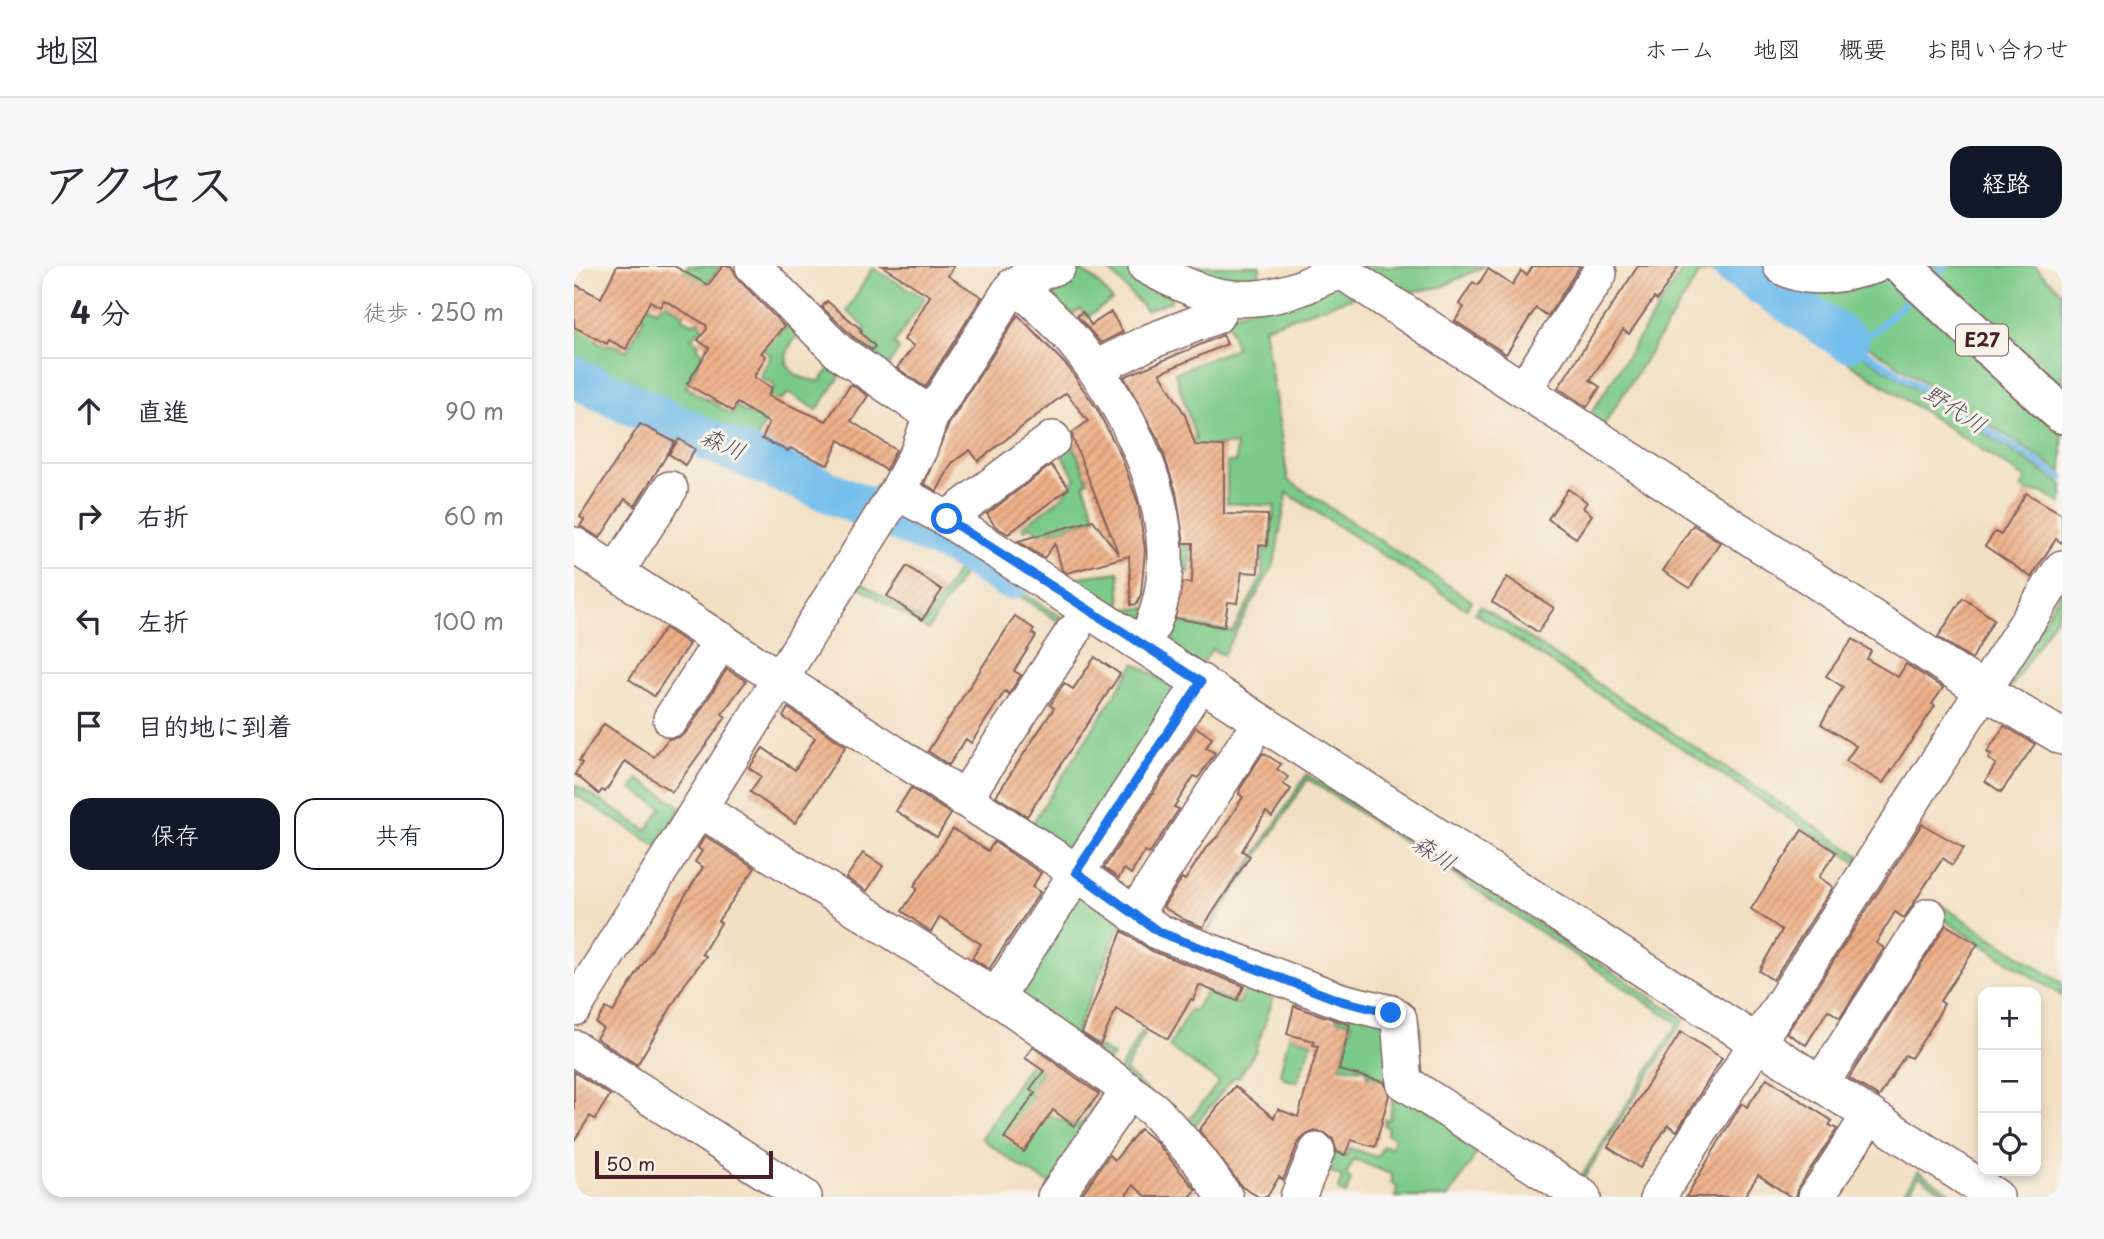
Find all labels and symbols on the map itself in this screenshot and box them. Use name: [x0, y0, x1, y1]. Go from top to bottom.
road number: E27: [1956, 324, 2008, 356]
water label: 野代川: [1917, 374, 1994, 441]
water label: 森川: [695, 417, 752, 468]
route start: [931, 503, 962, 534]
water label: 森川: [1406, 825, 1464, 879]
route end: [1375, 997, 1406, 1028]
scale bar: [595, 1148, 774, 1180]

